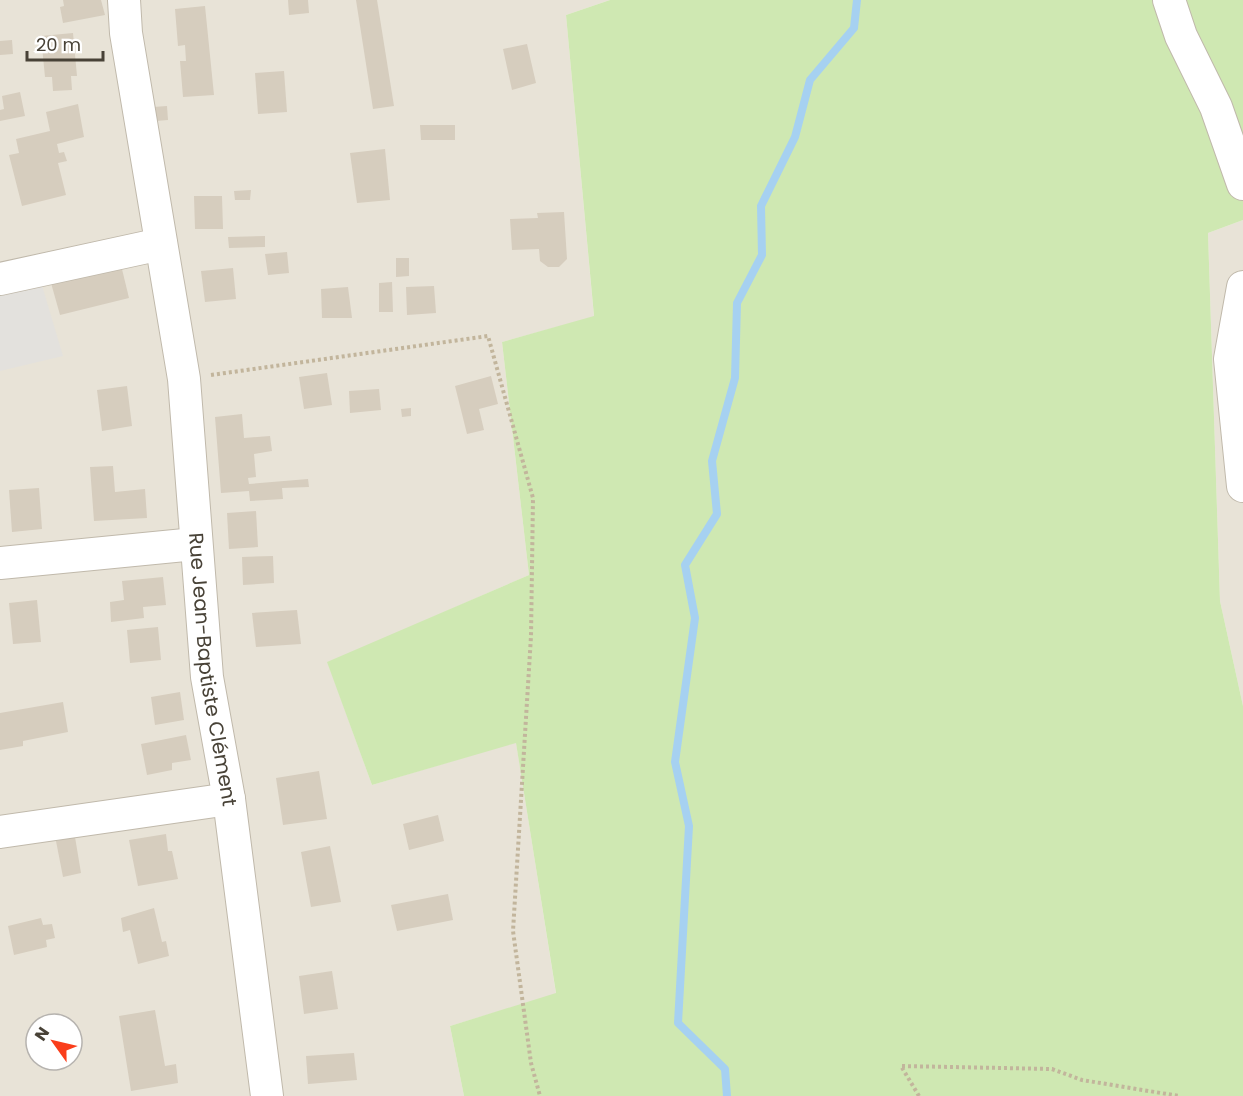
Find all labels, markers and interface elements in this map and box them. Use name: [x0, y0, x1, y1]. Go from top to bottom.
scale bar: [27, 24, 104, 62]
text: 20 m: [36, 32, 81, 57]
street label: Rue Jean-Baptiste Clément: [182, 532, 244, 808]
north arrow: [24, 1012, 84, 1072]
text: N: [29, 1022, 55, 1045]

